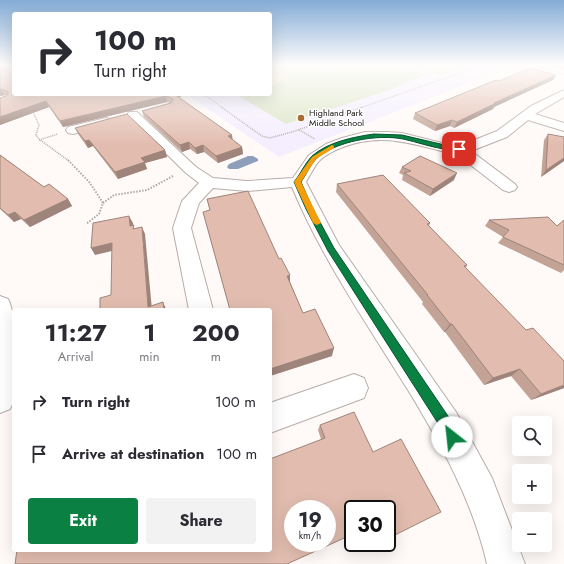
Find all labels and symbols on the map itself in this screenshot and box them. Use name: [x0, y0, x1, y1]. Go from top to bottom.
place label: Highland Park Middle School: [309, 106, 364, 129]
marker: Highland Park Middle School: [296, 113, 306, 123]
pin: [442, 132, 476, 166]
position arrow: [431, 416, 473, 458]
speed limit sign: 30: [344, 500, 396, 552]

